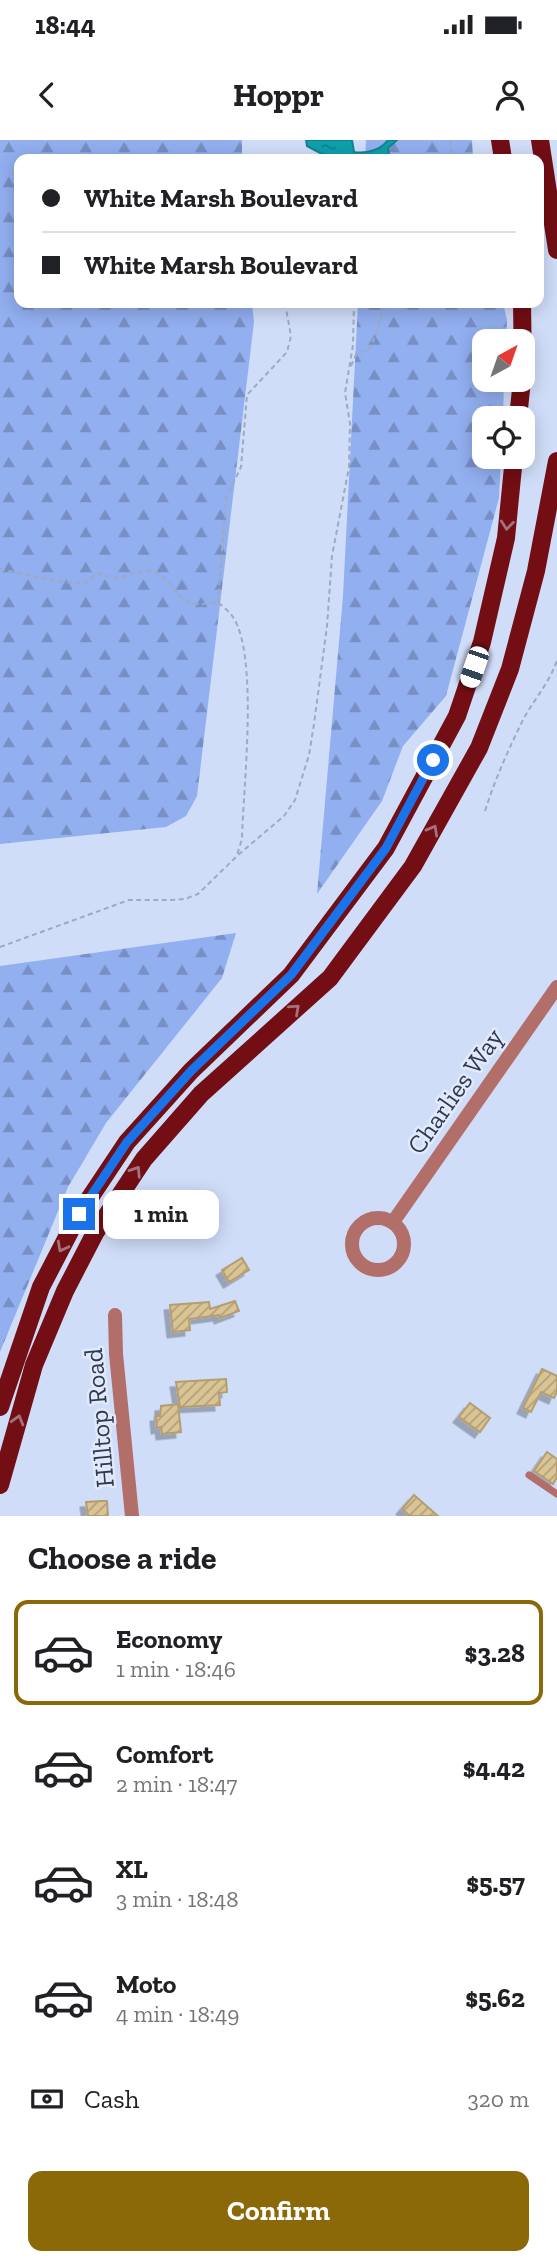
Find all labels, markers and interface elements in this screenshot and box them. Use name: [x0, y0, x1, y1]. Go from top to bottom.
text: 18:44: [35, 9, 96, 41]
icon: back: [28, 76, 66, 114]
text: Hoppr: [233, 76, 324, 114]
icon: person: [491, 76, 529, 114]
text: White Marsh Boulevard: [84, 182, 358, 214]
text: White Marsh Boulevard: [84, 249, 358, 281]
north arrow: [472, 329, 536, 392]
map controls: [472, 329, 535, 469]
button: locate: [472, 406, 535, 469]
one-way arrow: [500, 519, 515, 530]
car: [458, 644, 491, 690]
route start: [417, 744, 449, 776]
one-way arrow: [425, 825, 438, 837]
one-way arrow: [287, 1005, 300, 1017]
street label: Charlies Way: [400, 1021, 510, 1160]
one-way arrow: [127, 1166, 140, 1179]
callout: 1 min: [104, 1190, 219, 1238]
route end: [63, 1198, 95, 1230]
text: 1 min: [134, 1200, 188, 1228]
one-way arrow: [56, 1239, 70, 1252]
street label: Hilltop Road: [77, 1347, 121, 1489]
one-way arrow: [10, 1414, 25, 1426]
text: Choose a ride: [28, 1539, 216, 1577]
icon: car: [32, 1621, 95, 1684]
text: Economy: [116, 1623, 222, 1655]
text: $3.28: [464, 1637, 525, 1669]
text: 1 min · 18:46: [116, 1655, 236, 1683]
icon: car: [32, 1736, 95, 1799]
text: Comfort: [116, 1738, 213, 1770]
text: $4.42: [463, 1752, 525, 1784]
text: 2 min · 18:47: [116, 1770, 237, 1798]
icon: car: [32, 1851, 95, 1914]
text: XL: [116, 1853, 148, 1885]
text: $5.57: [466, 1867, 525, 1899]
text: 3 min · 18:48: [116, 1885, 239, 1913]
icon: car: [32, 1966, 95, 2029]
text: Moto: [116, 1968, 176, 2000]
text: $5.62: [465, 1982, 525, 2014]
text: 4 min · 18:49: [116, 2000, 240, 2028]
icon: cash: [28, 2080, 66, 2118]
text: Cash: [84, 2083, 139, 2115]
text: 320 m: [468, 2085, 529, 2113]
button: Confirm: [28, 2171, 529, 2251]

